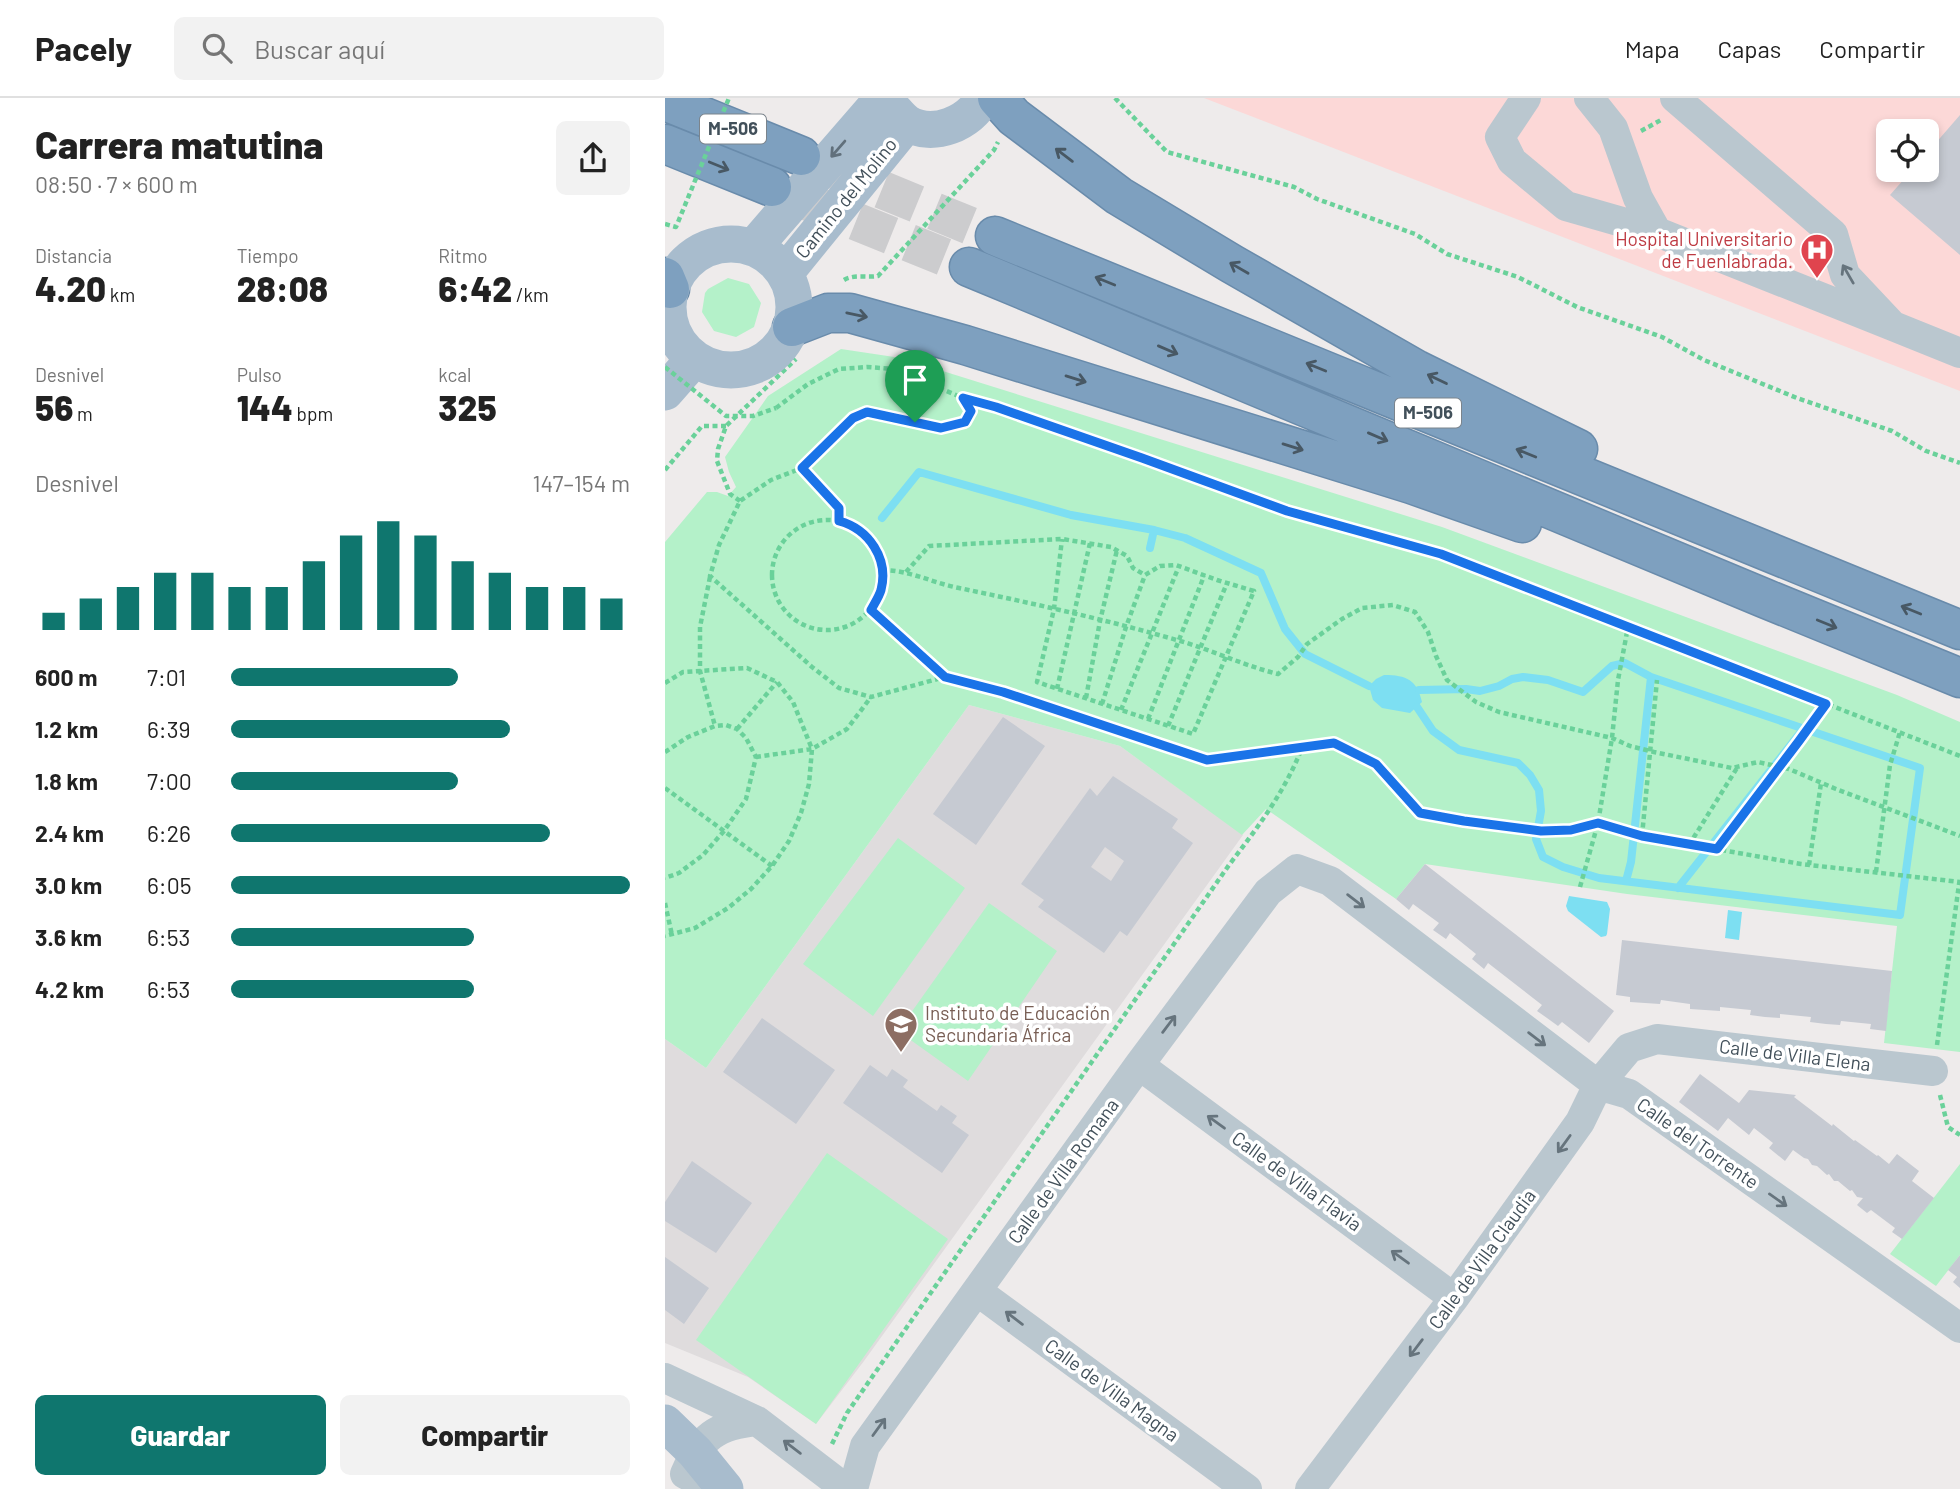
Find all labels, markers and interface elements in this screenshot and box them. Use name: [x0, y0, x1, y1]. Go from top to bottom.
search box: [174, 17, 664, 80]
text: Pacely: [35, 28, 132, 68]
icon: search: [198, 29, 236, 67]
text: Buscar aquí: [254, 33, 385, 64]
text: Mapa: [1625, 34, 1680, 63]
text: Capas: [1718, 34, 1781, 63]
text: Compartir: [1819, 34, 1925, 63]
road number: M-506: [700, 114, 766, 144]
map controls: [1876, 119, 1939, 182]
button: locate: [1876, 119, 1939, 182]
text: Carrera matutina: [35, 121, 324, 167]
button: share: [556, 121, 630, 195]
street label: Camino del Molino: [790, 133, 901, 263]
one-way arrow: [830, 140, 846, 158]
one-way arrow: [1055, 148, 1074, 162]
one-way arrow: [707, 160, 729, 173]
text: 08:50 · 7 × 600 m: [35, 170, 198, 198]
place label: Hospital Universitario de Fuenlabrada.: [1615, 227, 1793, 272]
hospital icon: Hospital Universitario de Fuenlabrada.: [1798, 231, 1836, 280]
text: Distancia: [35, 244, 112, 267]
text: Tiempo: [237, 244, 299, 267]
text: Ritmo: [438, 244, 488, 267]
one-way arrow: [1229, 261, 1249, 275]
one-way arrow: [1841, 264, 1855, 284]
text: 4.20: [35, 267, 106, 309]
text: 28:08: [237, 267, 328, 309]
text: 6:42: [438, 267, 512, 309]
one-way arrow: [1095, 274, 1116, 287]
text: km: [106, 283, 135, 306]
text: /km: [512, 283, 549, 306]
one-way arrow: [845, 309, 868, 323]
one-way arrow: [1157, 344, 1178, 357]
pin: [885, 350, 945, 422]
one-way arrow: [1305, 360, 1327, 373]
icon: arrive: [896, 361, 934, 399]
text: Desnivel: [35, 363, 104, 386]
text: Pulso: [237, 363, 282, 386]
text: kcal: [438, 363, 471, 386]
one-way arrow: [1427, 372, 1448, 386]
one-way arrow: [1064, 374, 1086, 387]
text: 56: [35, 386, 73, 428]
text: 144: [237, 386, 293, 428]
text: 325: [438, 386, 497, 428]
road number: M-506: [1395, 398, 1461, 428]
text: m: [73, 402, 93, 425]
text: bpm: [293, 402, 333, 425]
one-way arrow: [1367, 432, 1388, 445]
one-way arrow: [1281, 442, 1303, 455]
one-way arrow: [1516, 446, 1538, 459]
text: Desnivel: [35, 469, 119, 497]
text: 147–154 m: [533, 469, 630, 497]
one-way arrow: [1901, 603, 1922, 616]
one-way arrow: [1816, 618, 1838, 631]
text: 600 m: [35, 663, 97, 691]
text: 7:01: [147, 663, 186, 691]
text: 1.2 km: [35, 715, 98, 743]
text: 6:39: [147, 715, 190, 743]
text: 1.8 km: [35, 767, 98, 795]
text: 7:00: [147, 767, 192, 795]
text: 2.4 km: [35, 819, 104, 847]
text: 6:26: [147, 819, 191, 847]
text: 3.0 km: [35, 871, 102, 899]
text: 6:05: [147, 871, 191, 899]
one-way arrow: [1346, 893, 1365, 908]
text: 3.6 km: [35, 923, 102, 951]
text: 6:53: [147, 923, 190, 951]
text: 4.2 km: [35, 975, 104, 1003]
text: 6:53: [147, 975, 190, 1003]
place label: Instituto de Educación Secundaria África: [925, 1001, 1110, 1046]
school or university icon: Instituto de Educación Secundaria África: [882, 1005, 920, 1054]
one-way arrow: [1162, 1015, 1177, 1034]
one-way arrow: [1527, 1031, 1546, 1046]
street label: Calle de Villa Elena: [1718, 1034, 1872, 1075]
street label: Calle del Torrente: [1633, 1092, 1764, 1193]
street label: Calle de Villa Romana: [1002, 1094, 1123, 1248]
one-way arrow: [1207, 1115, 1226, 1129]
street label: Calle de Villa Flavia: [1228, 1126, 1367, 1235]
one-way arrow: [1557, 1134, 1571, 1153]
street label: Calle de Villa Claudia: [1423, 1184, 1540, 1333]
one-way arrow: [1768, 1193, 1787, 1207]
one-way arrow: [1391, 1250, 1410, 1264]
one-way arrow: [1005, 1311, 1024, 1326]
street label: Calle de Villa Magna: [1041, 1333, 1184, 1446]
one-way arrow: [1409, 1338, 1424, 1357]
button: Guardar: [35, 1395, 326, 1475]
button: Compartir: [340, 1395, 630, 1475]
one-way arrow: [872, 1418, 886, 1437]
one-way arrow: [783, 1440, 802, 1455]

